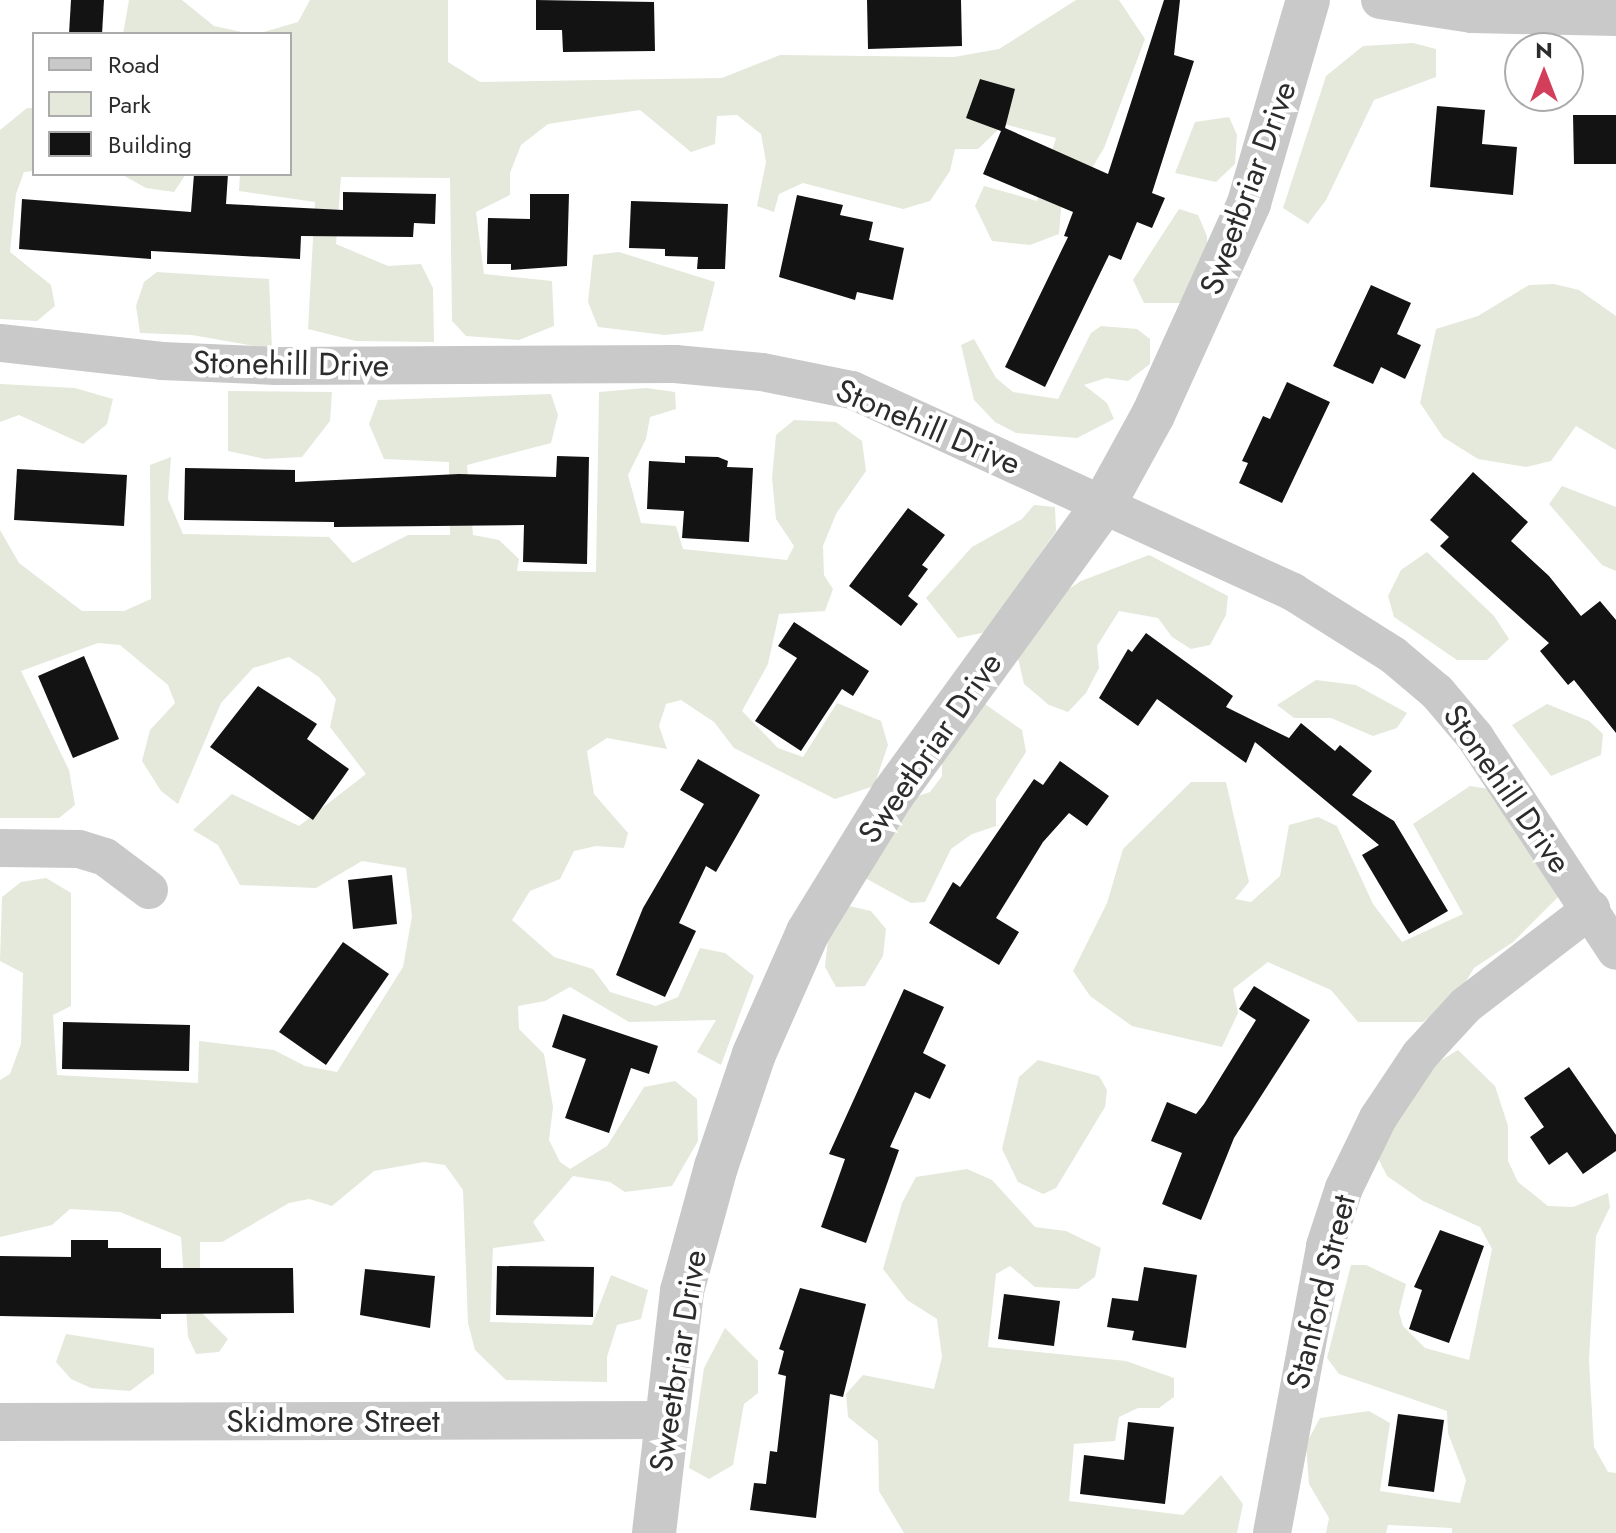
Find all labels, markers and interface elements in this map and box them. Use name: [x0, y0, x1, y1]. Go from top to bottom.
legend: [32, 32, 292, 176]
north arrow: [1504, 32, 1584, 112]
text: N: [1535, 34, 1553, 66]
text: Road: [108, 47, 160, 82]
street label: Sweetbriar Drive: [1192, 76, 1304, 300]
text: Park: [108, 87, 151, 122]
text: Building: [108, 127, 192, 162]
street label: Stonehill Drive: [192, 343, 390, 385]
street label: Stonehill Drive: [830, 371, 1026, 483]
street label: Sweetbriar Drive: [850, 645, 1010, 851]
street label: Stonehill Drive: [1435, 697, 1579, 881]
street label: Stanford Street: [1278, 1191, 1364, 1393]
street label: Sweetbriar Drive: [642, 1247, 714, 1475]
street label: Skidmore Street: [226, 1402, 440, 1440]

